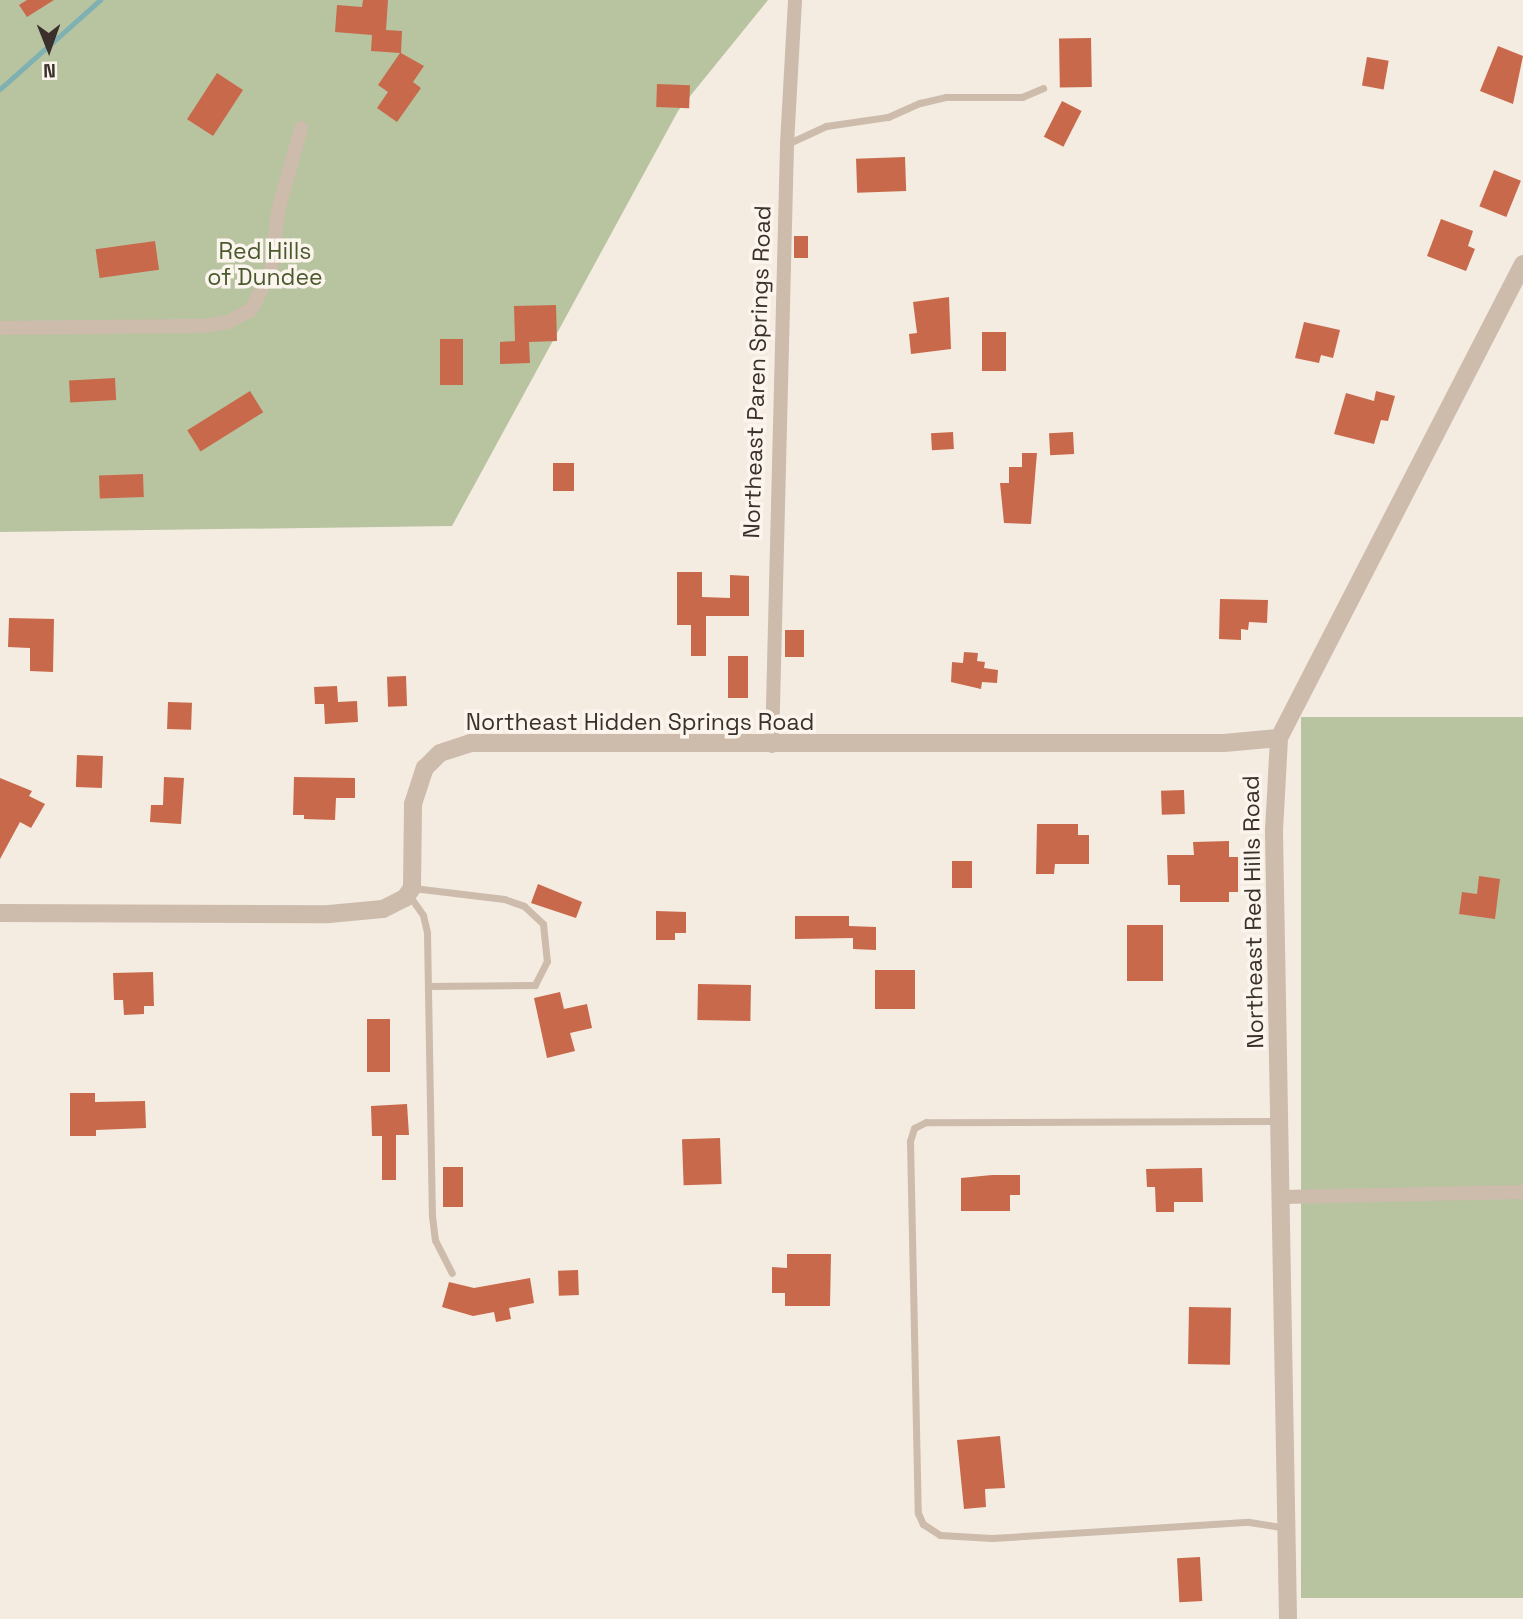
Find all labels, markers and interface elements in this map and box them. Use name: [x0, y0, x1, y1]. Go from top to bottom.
north arrow: [14, 14, 84, 84]
text: N: [43, 58, 56, 83]
street label: Northeast Paren Springs Road: [737, 205, 777, 539]
park label: Red Hills of Dundee: [207, 237, 323, 291]
street label: Northeast Hidden Springs Road: [466, 708, 814, 736]
street label: Northeast Red Hills Road: [1237, 775, 1269, 1049]

